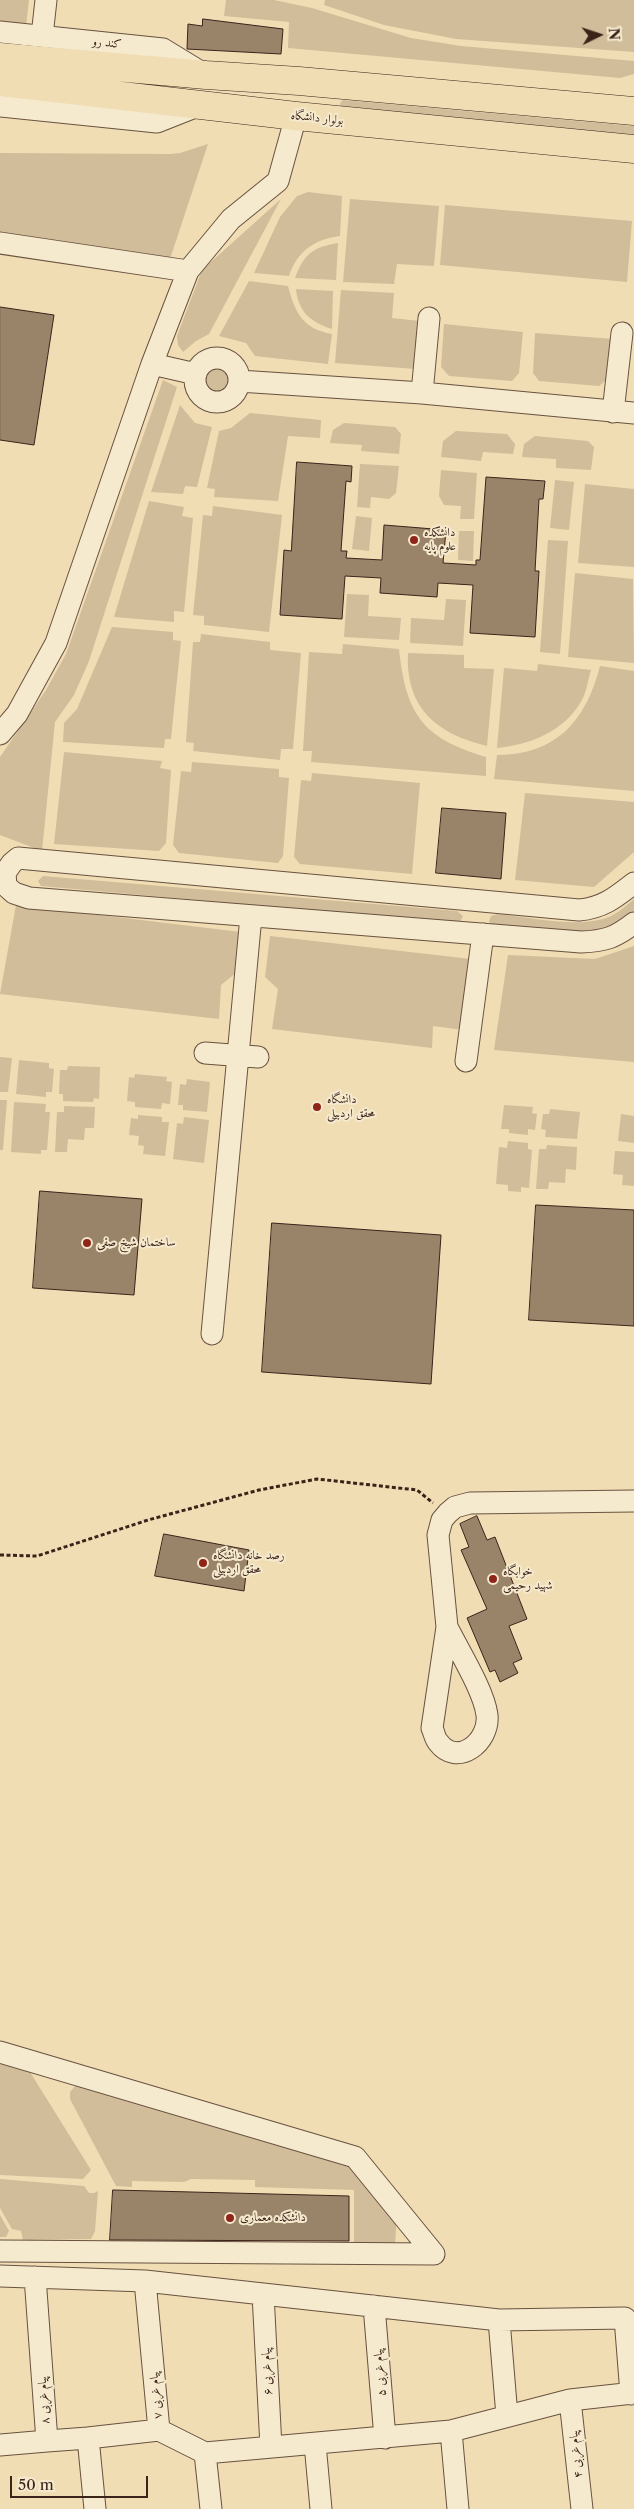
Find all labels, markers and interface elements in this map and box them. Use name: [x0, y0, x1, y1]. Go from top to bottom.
north arrow: [574, 10, 624, 60]
text: N: [605, 27, 623, 41]
street label: کند رو: [92, 34, 122, 52]
street label: بولوار دانشگاه: [290, 108, 344, 128]
place label: دانشکده علوم پایه: [424, 526, 456, 554]
marker: دانشکده علوم پایه: [408, 534, 420, 546]
place label: دانشگاه محقق اردبیلی: [327, 1093, 375, 1121]
marker: دانشگاه محقق اردبیلی: [311, 1101, 323, 1113]
place label: ساختمان شیخ صفی: [97, 1236, 176, 1250]
marker: ساختمان شیخ صفی: [81, 1237, 93, 1249]
place label: رصد خانه دانشگاه محقق اردبیلی: [213, 1549, 285, 1577]
marker: رصد خانه دانشگاه محقق اردبیلی: [197, 1557, 209, 1569]
place label: خوابگاه شهید رحیمی: [503, 1565, 553, 1593]
marker: خوابگاه شهید رحیمی: [487, 1573, 499, 1585]
place label: دانشکده معماری: [240, 2211, 306, 2225]
marker: دانشکده معماری: [224, 2212, 236, 2224]
street label: پیام غربی ۶: [259, 2346, 275, 2396]
street label: پیام غربی ۵: [371, 2347, 389, 2397]
street label: پیام غربی ۷: [147, 2370, 165, 2420]
street label: پیام غربی ۸: [35, 2375, 53, 2425]
street label: پیام غربی ۴: [566, 2429, 586, 2479]
scale bar: [12, 2466, 150, 2498]
text: 50 m: [18, 2475, 54, 2494]

